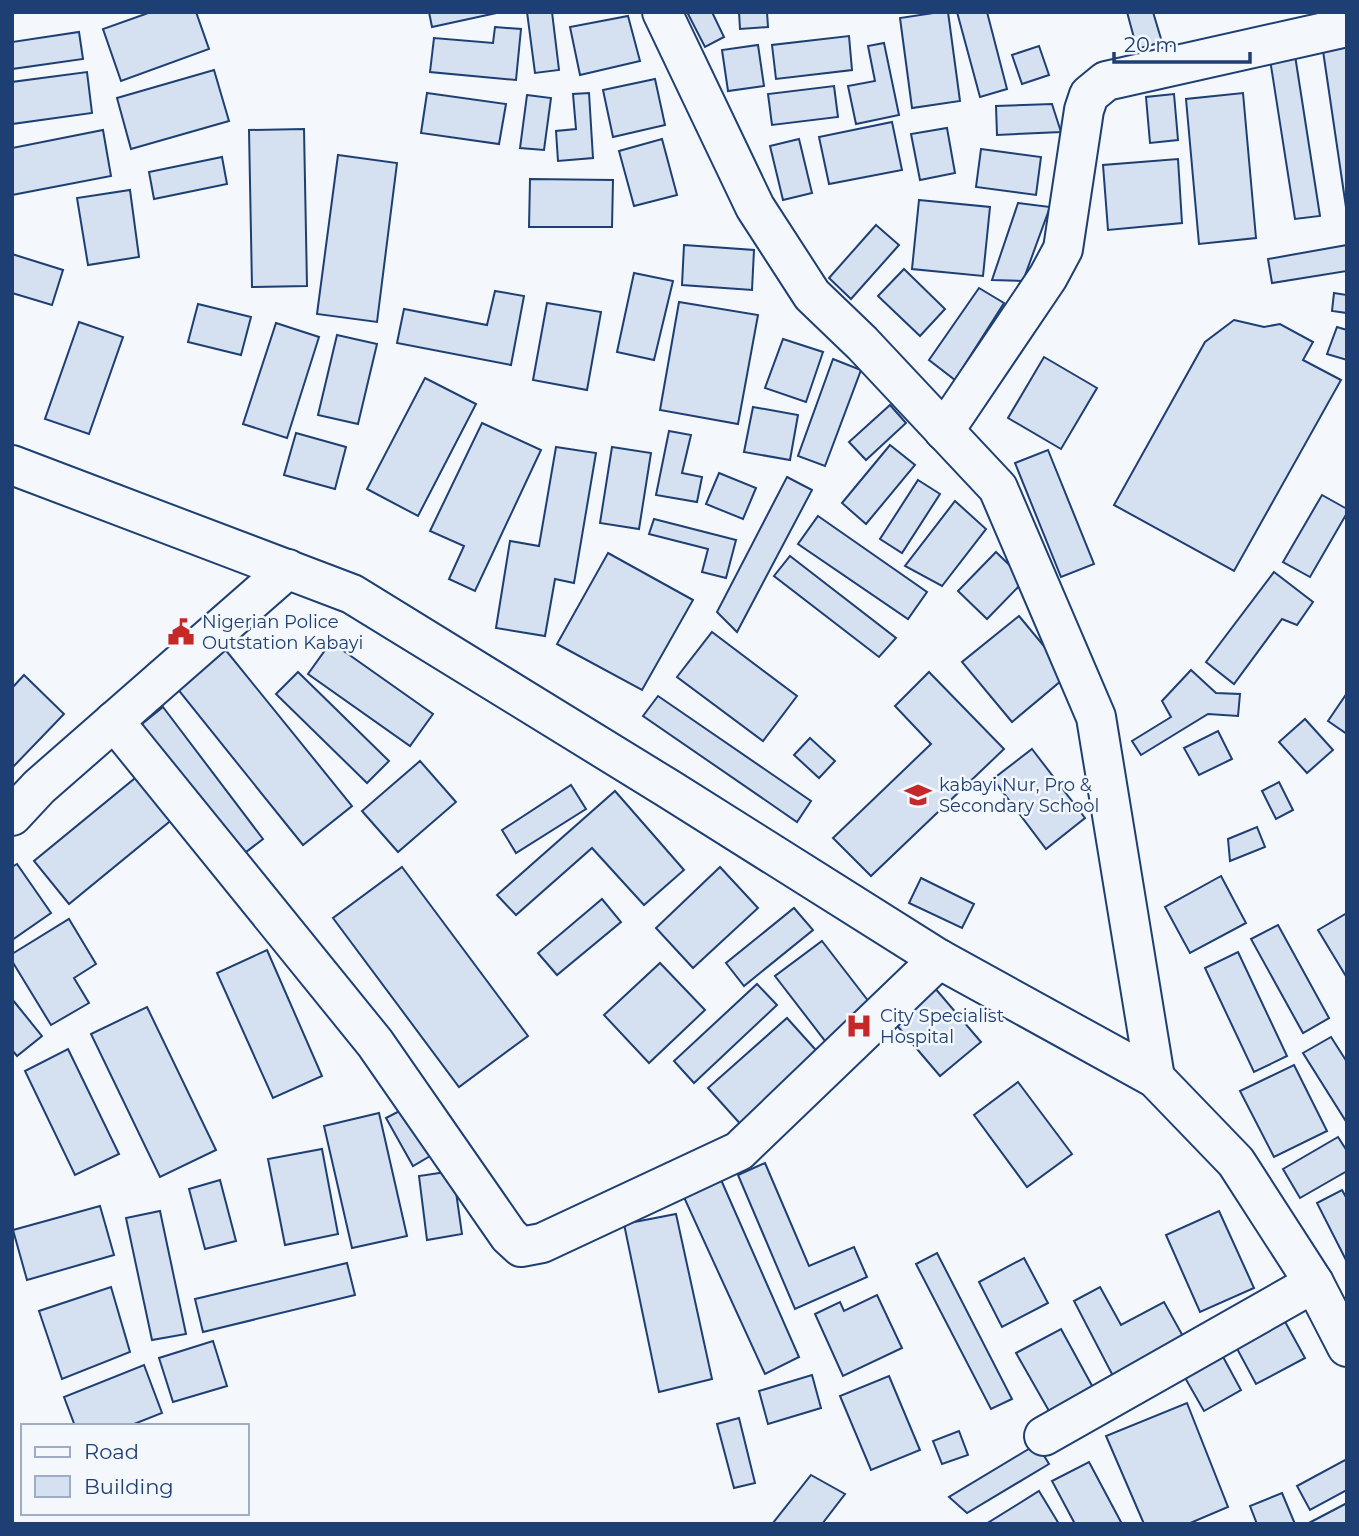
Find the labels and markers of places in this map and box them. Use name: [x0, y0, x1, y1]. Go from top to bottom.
place label: Nigerian Police Outstation Kabayi: [202, 611, 363, 654]
public building icon: Nigerian Police Outstation Kabayi: [166, 617, 196, 647]
place label: kabayi Nur, Pro & Secondary School: [939, 774, 1099, 817]
school or university icon: kabayi Nur, Pro & Secondary School: [903, 780, 933, 810]
place label: City Specialist Hospital: [880, 1005, 1004, 1048]
hospital icon: City Specialist Hospital: [844, 1011, 874, 1041]

